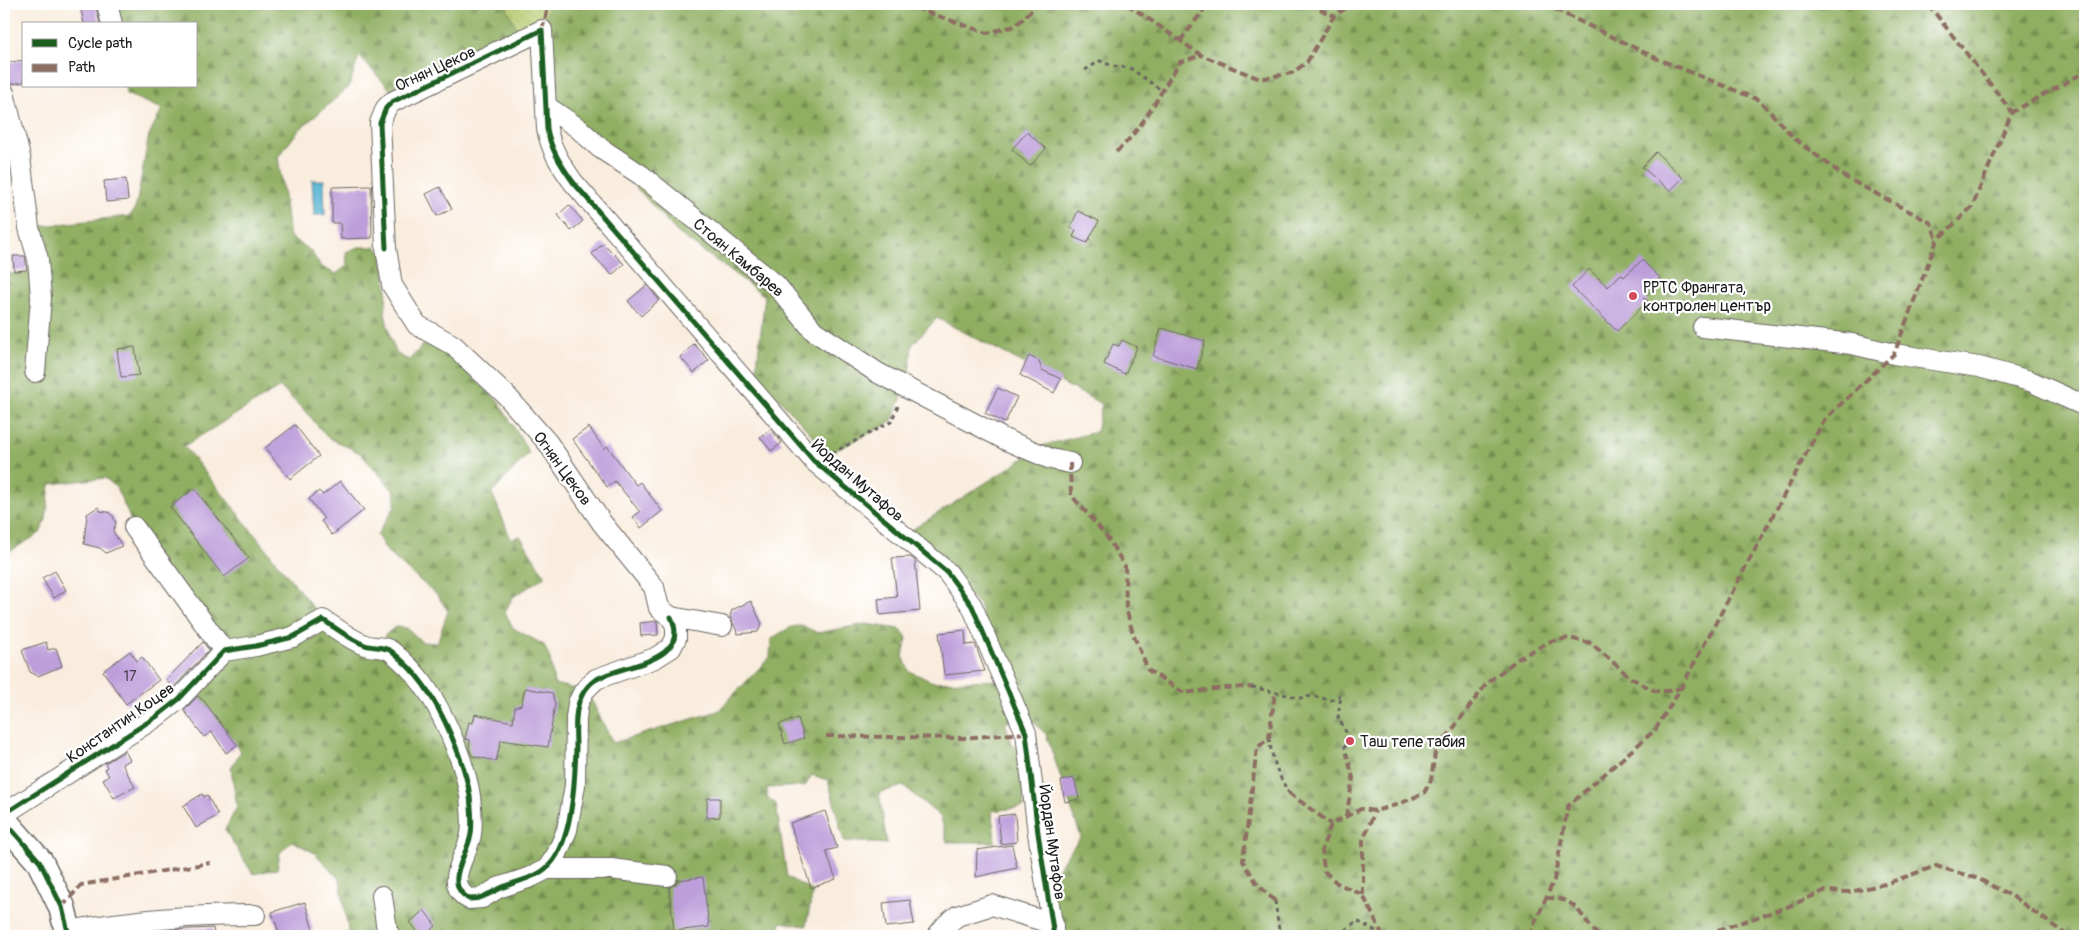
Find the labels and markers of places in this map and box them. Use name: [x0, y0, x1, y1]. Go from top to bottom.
place label: РРТС Франгата, контролен център: [1643, 278, 1771, 316]
marker: РРТС Франгата, контролен център: [1627, 290, 1639, 302]
place label: Таш тепе табия: [1360, 732, 1465, 752]
marker: Таш тепе табия: [1344, 735, 1356, 747]

